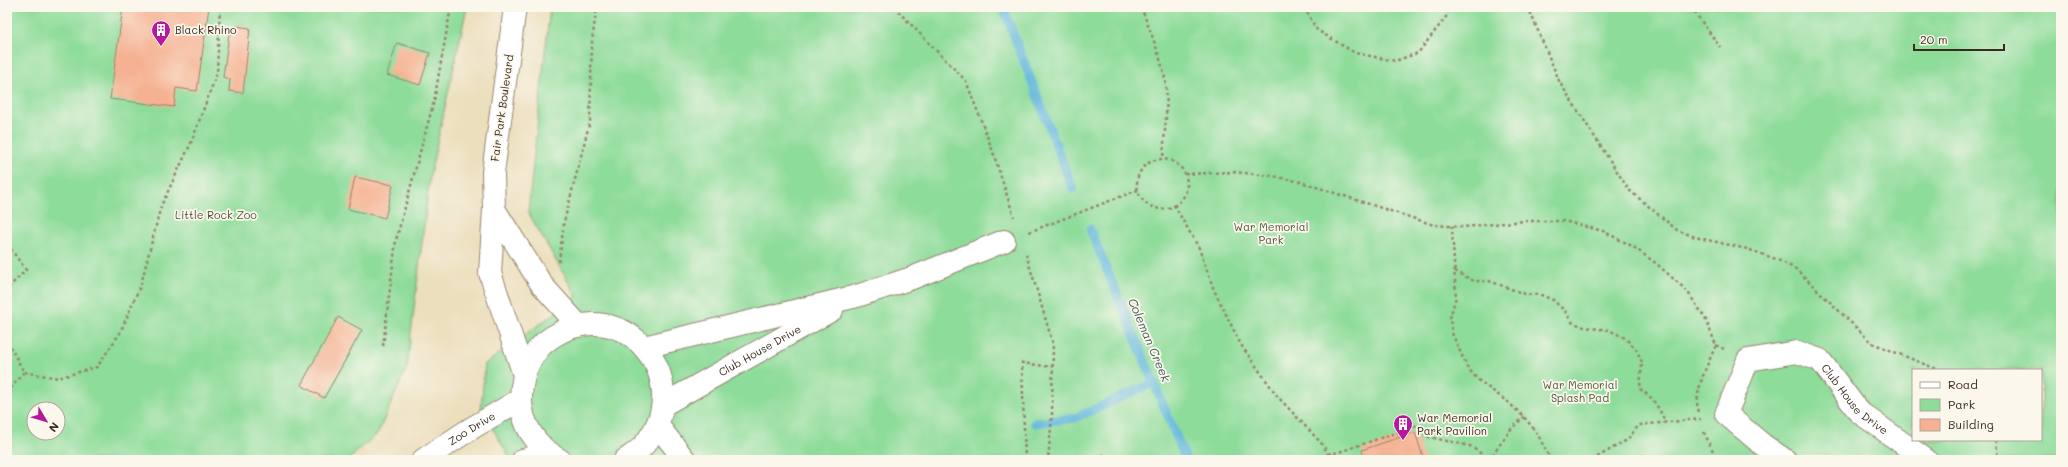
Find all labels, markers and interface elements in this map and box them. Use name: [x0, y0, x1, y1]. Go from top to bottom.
building icon: Black Rhino: [150, 19, 172, 47]
place label: Black Rhino: [175, 22, 237, 37]
scale bar: [1914, 26, 2004, 52]
text: 20 m: [1920, 31, 1948, 47]
street label: Fair Park Boulevard: [487, 53, 516, 162]
park label: Little Rock Zoo: [175, 207, 257, 222]
park label: War Memorial Park: [1234, 219, 1308, 247]
water label: Coleman Creek: [1125, 295, 1175, 384]
street label: Club House Drive: [716, 321, 804, 379]
street label: Club House Drive: [1818, 360, 1891, 438]
legend: [1912, 369, 2042, 441]
text: Road: [1948, 376, 1978, 392]
park label: War Memorial Splash Pad: [1543, 377, 1617, 405]
text: Park: [1948, 396, 1975, 412]
north arrow: [26, 401, 66, 441]
street label: Zoo Drive: [445, 408, 498, 449]
place label: War Memorial Park Pavilion: [1417, 410, 1492, 438]
building icon: War Memorial Park Pavilion: [1392, 413, 1414, 441]
text: Building: [1948, 416, 1994, 432]
text: N: [46, 420, 63, 435]

